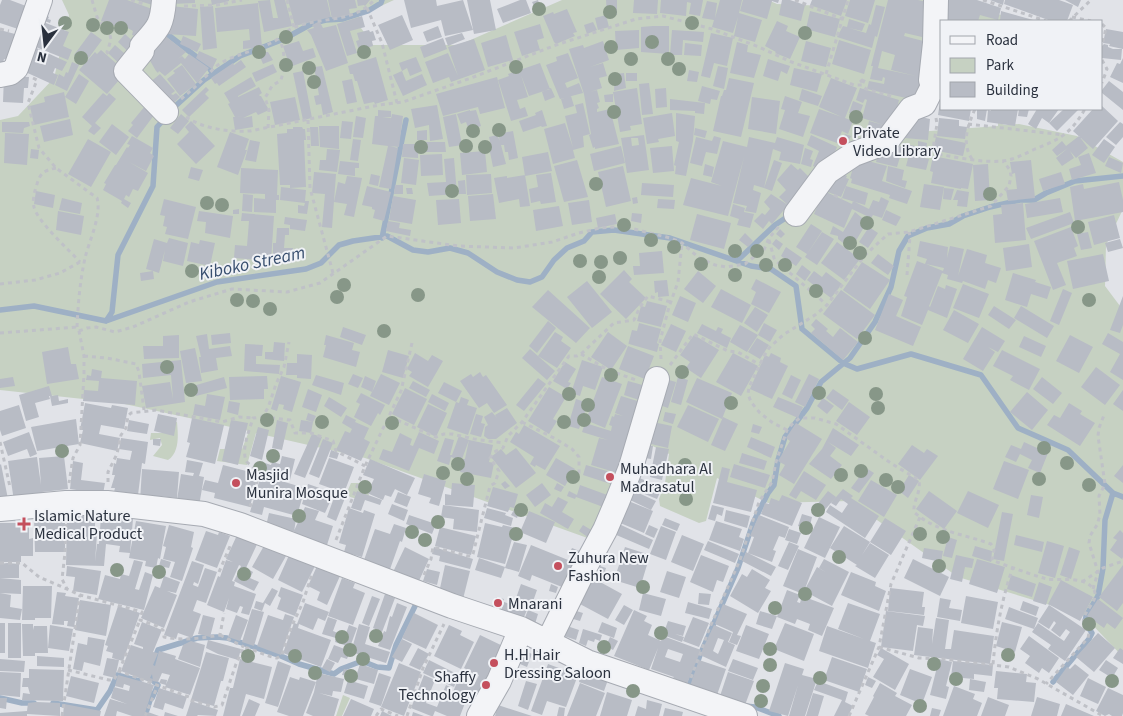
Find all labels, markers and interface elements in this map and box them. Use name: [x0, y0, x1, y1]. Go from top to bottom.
north arrow: [20, 20, 70, 70]
legend: [940, 20, 1103, 110]
text: Road: [986, 30, 1018, 51]
text: N: [35, 46, 49, 67]
text: Park: [986, 55, 1015, 76]
text: Building: [986, 80, 1039, 101]
place label: Private Video Library: [853, 122, 942, 162]
marker: Private Video Library: [837, 135, 849, 147]
water label: Kiboko Stream: [197, 240, 307, 287]
place label: Muhadhara Al Madrasatul: [620, 458, 712, 498]
place label: Masjid Munira Mosque: [246, 464, 348, 504]
marker: Muhadhara Al Madrasatul: [604, 471, 616, 483]
marker: Masjid Munira Mosque: [230, 477, 242, 489]
place label: Islamic Nature Medical Product: [34, 505, 143, 545]
marker: Islamic Nature Medical Product: [18, 518, 30, 530]
place label: Zuhura New Fashion: [568, 547, 649, 587]
marker: Zuhura New Fashion: [552, 560, 564, 572]
place label: Mnarani: [508, 593, 562, 615]
marker: Mnarani: [492, 597, 504, 609]
place label: H.H Hair Dressing Saloon: [504, 644, 611, 684]
marker: H.H Hair Dressing Saloon: [488, 657, 500, 669]
place label: Shaffy Technology: [399, 666, 477, 706]
marker: Shaffy Technology: [480, 679, 492, 691]

